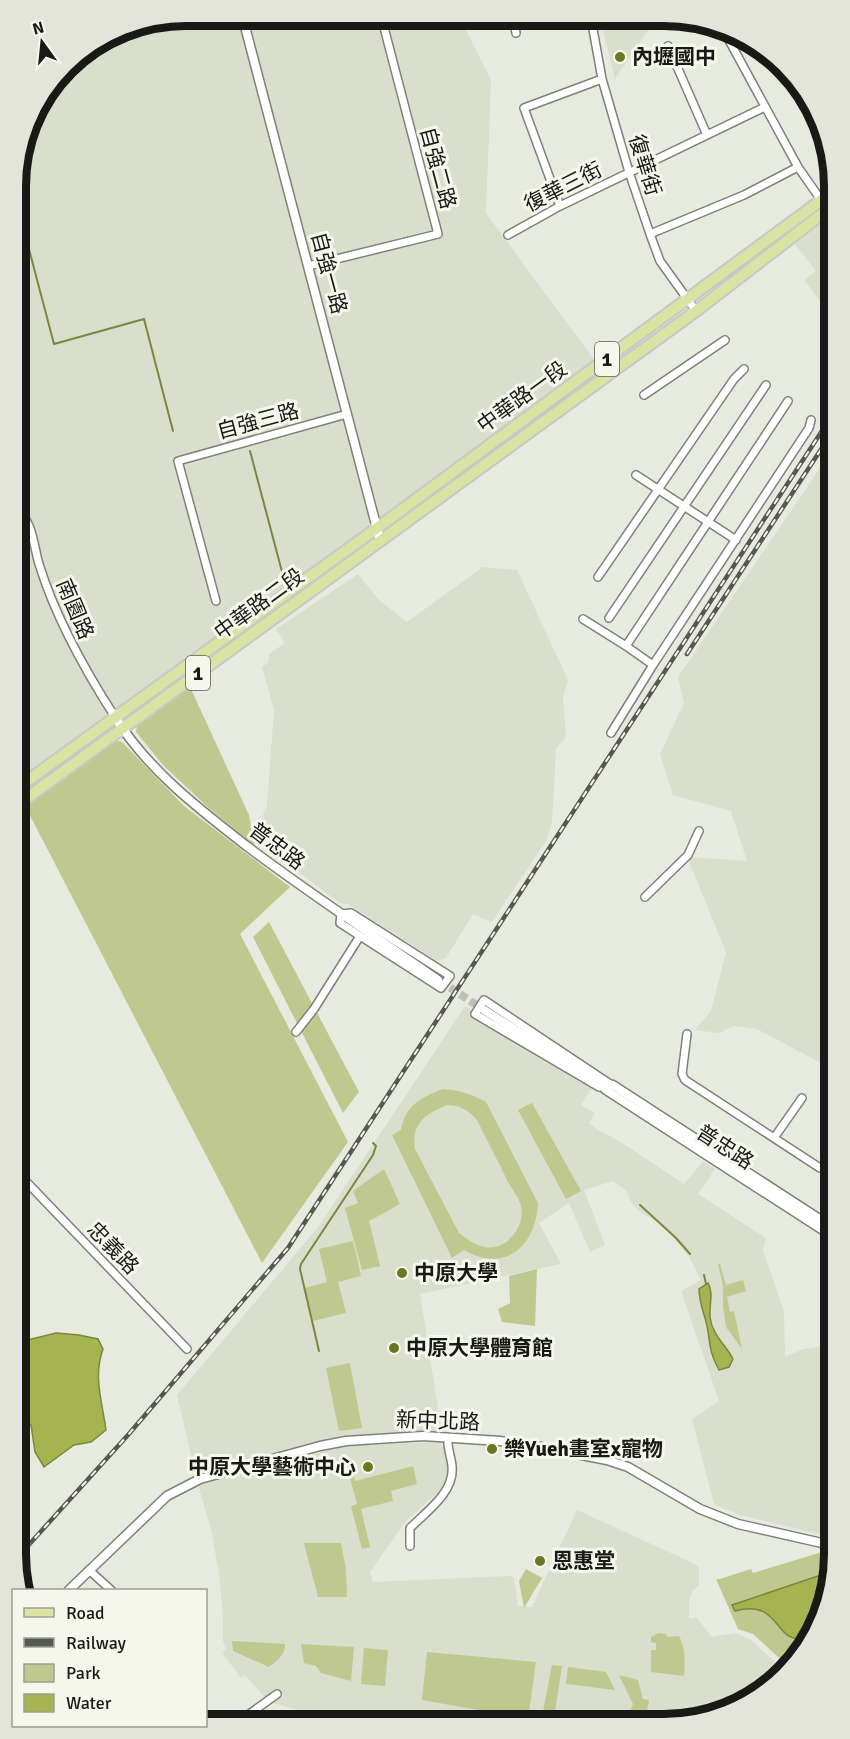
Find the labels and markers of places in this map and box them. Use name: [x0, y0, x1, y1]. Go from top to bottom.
place label: 內壢國中: [632, 44, 716, 70]
marker: 內壢國中: [613, 50, 627, 64]
place label: 中原大學: [414, 1260, 498, 1286]
marker: 中原大學: [395, 1266, 409, 1280]
place label: 中原大學體育館: [406, 1335, 553, 1361]
marker: 中原大學體育館: [387, 1341, 401, 1355]
place label: 樂Yueh畫室x寵物: [504, 1436, 663, 1462]
marker: 樂Yueh畫室x寵物: [485, 1442, 499, 1456]
place label: 中原大學藝術中心: [188, 1454, 356, 1480]
marker: 中原大學藝術中心: [361, 1460, 375, 1474]
place label: 恩惠堂: [552, 1548, 615, 1574]
marker: 恩惠堂: [533, 1554, 547, 1568]

